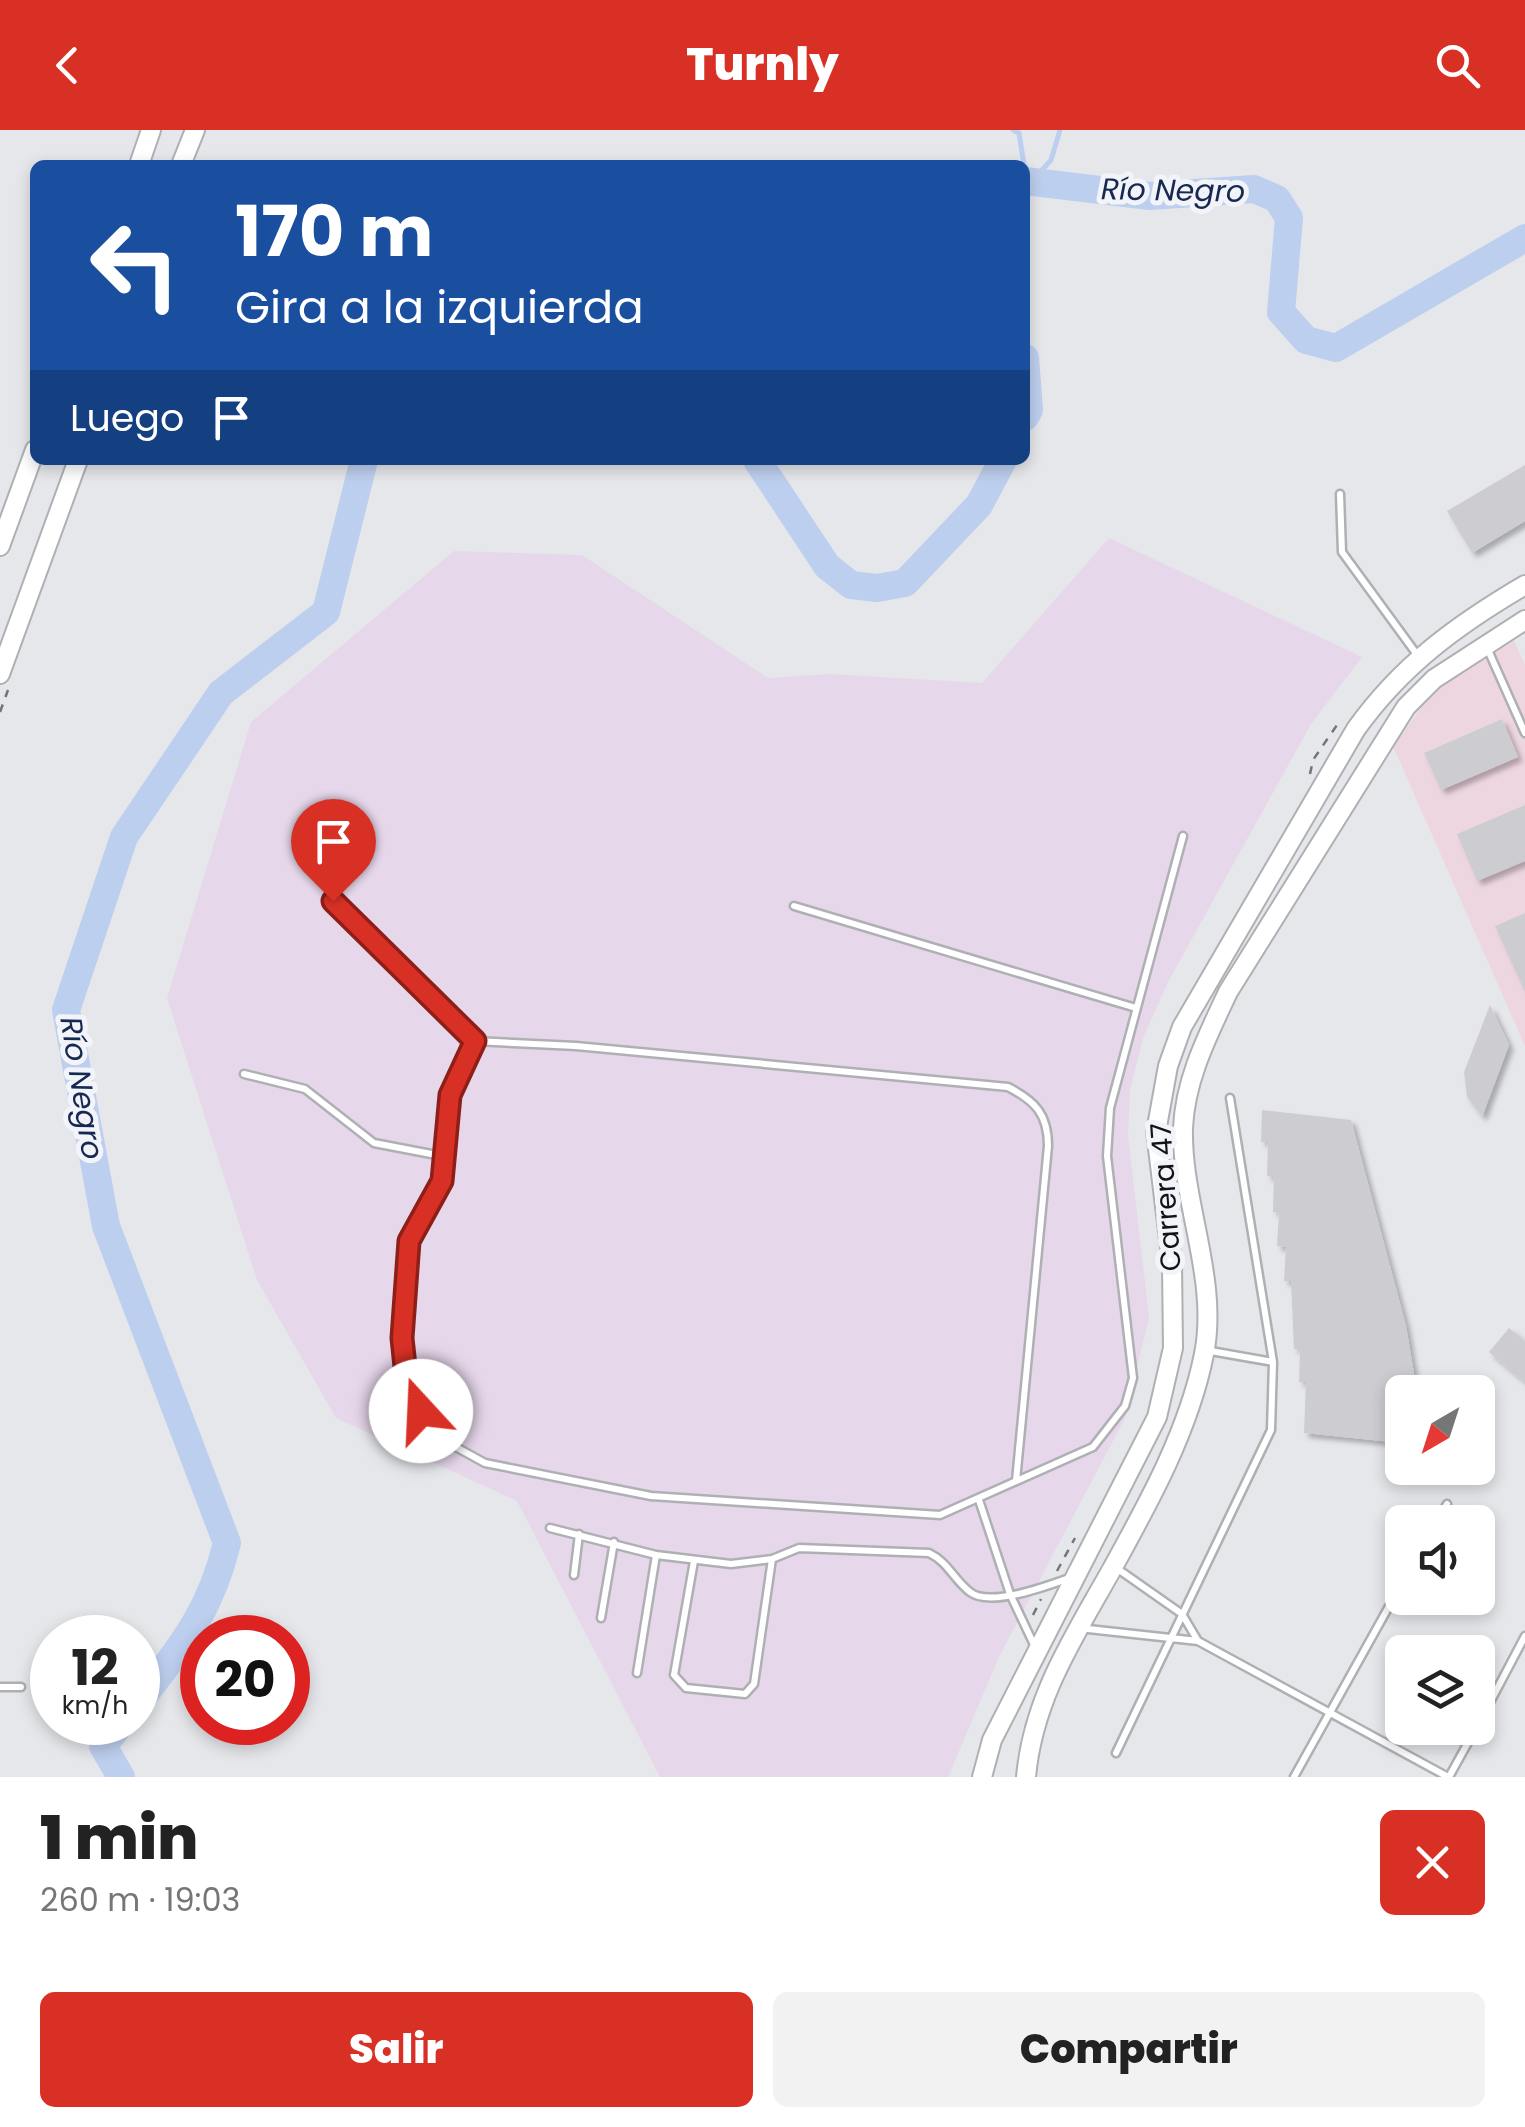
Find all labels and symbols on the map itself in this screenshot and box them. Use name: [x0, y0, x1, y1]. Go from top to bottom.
water label: Río Negro: [1101, 167, 1245, 213]
pin: [291, 799, 376, 902]
water label: Río Negro: [49, 1013, 115, 1163]
street label: Carrera 47: [1141, 1122, 1191, 1272]
position arrow: [369, 1359, 473, 1463]
north arrow: [1385, 1375, 1495, 1485]
speed limit sign: 20: [180, 1615, 310, 1745]

